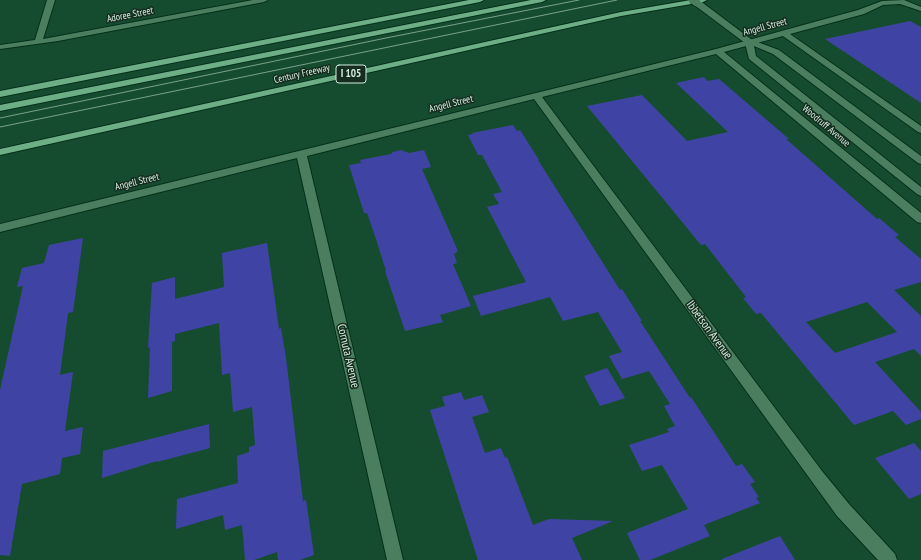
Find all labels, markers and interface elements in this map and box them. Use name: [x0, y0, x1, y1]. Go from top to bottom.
street label: Adoree Street: [106, 5, 154, 25]
street label: Angell Street: [742, 15, 788, 39]
street label: Century Freeway: [273, 62, 331, 86]
road number: I 105: [336, 65, 366, 83]
street label: Angell Street: [428, 93, 474, 115]
street label: Woodruff Avenue: [800, 102, 852, 150]
street label: Angell Street: [114, 171, 160, 193]
street label: Ibbetson Avenue: [683, 298, 735, 362]
street label: Cornuta Avenue: [334, 323, 362, 389]

